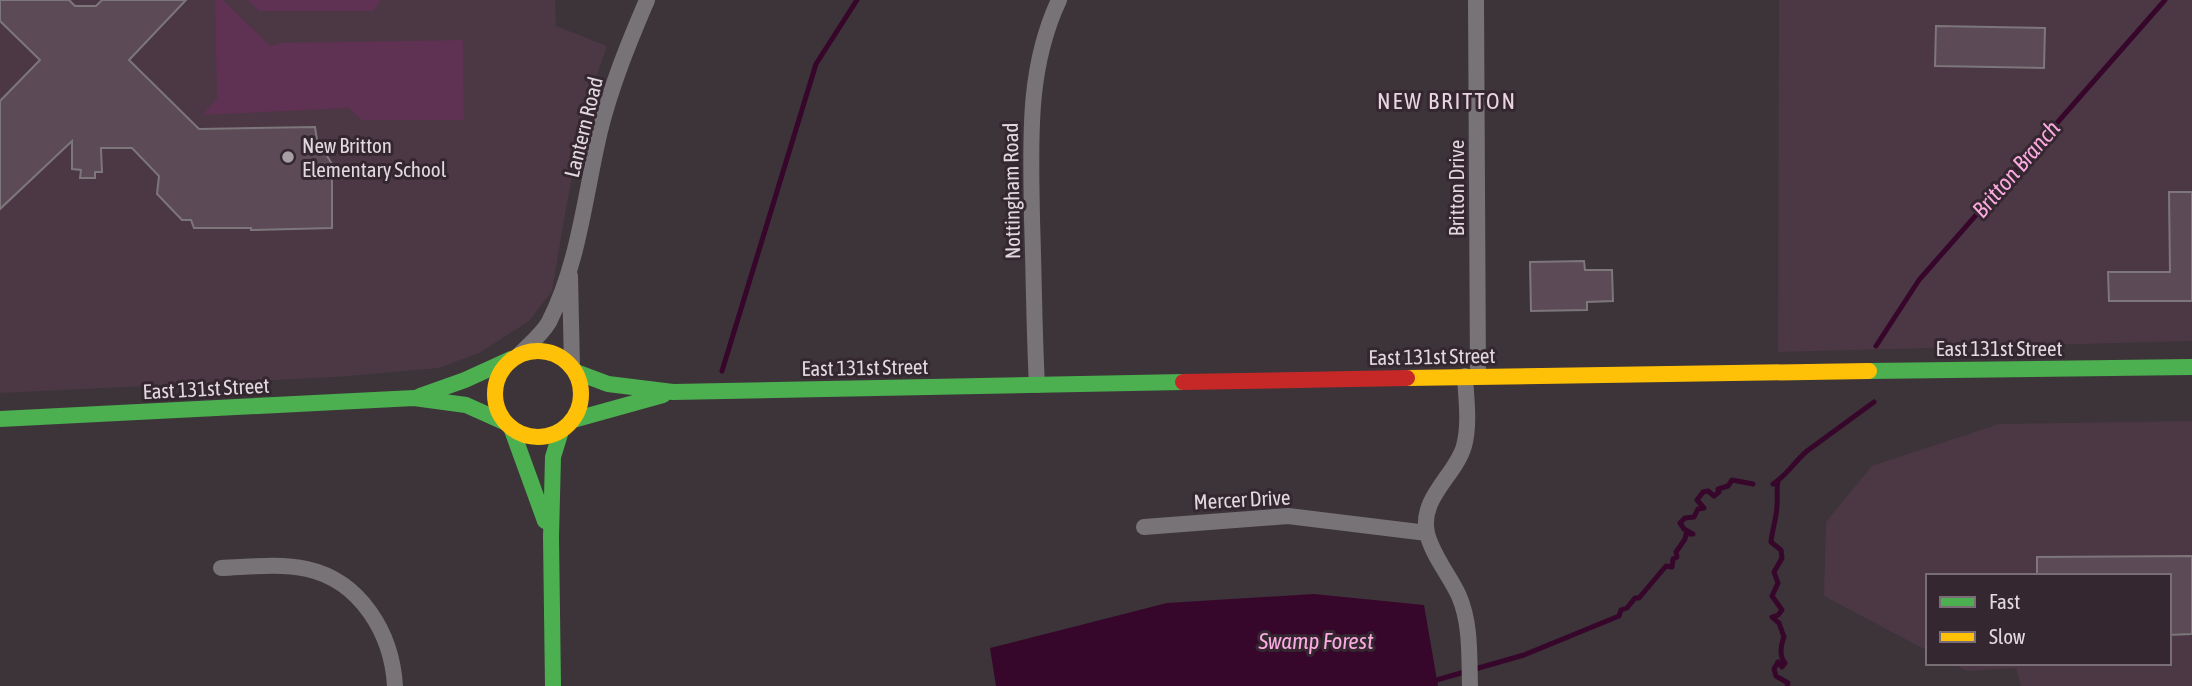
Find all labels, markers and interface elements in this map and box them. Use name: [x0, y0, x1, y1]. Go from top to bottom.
street label: Lantern Road: [559, 74, 607, 180]
district label: NEW BRITTON: [1377, 88, 1517, 114]
water label: Britton Branch: [1967, 115, 2065, 223]
street label: Nottingham Road: [998, 123, 1024, 259]
place label: New Britton Elementary School: [302, 133, 447, 181]
street label: Britton Drive: [1444, 140, 1468, 236]
marker: New Britton Elementary School: [280, 149, 296, 165]
street label: East 131st Street: [1935, 336, 2063, 360]
street label: East 131st Street: [1368, 343, 1496, 369]
street label: East 131st Street: [801, 354, 929, 380]
street label: East 131st Street: [142, 373, 270, 403]
street label: Mercer Drive: [1193, 484, 1291, 514]
legend: [1926, 574, 2171, 665]
text: Fast: [1989, 589, 2020, 613]
text: Slow: [1989, 624, 2026, 648]
water label: Swamp Forest: [1257, 628, 1374, 654]

